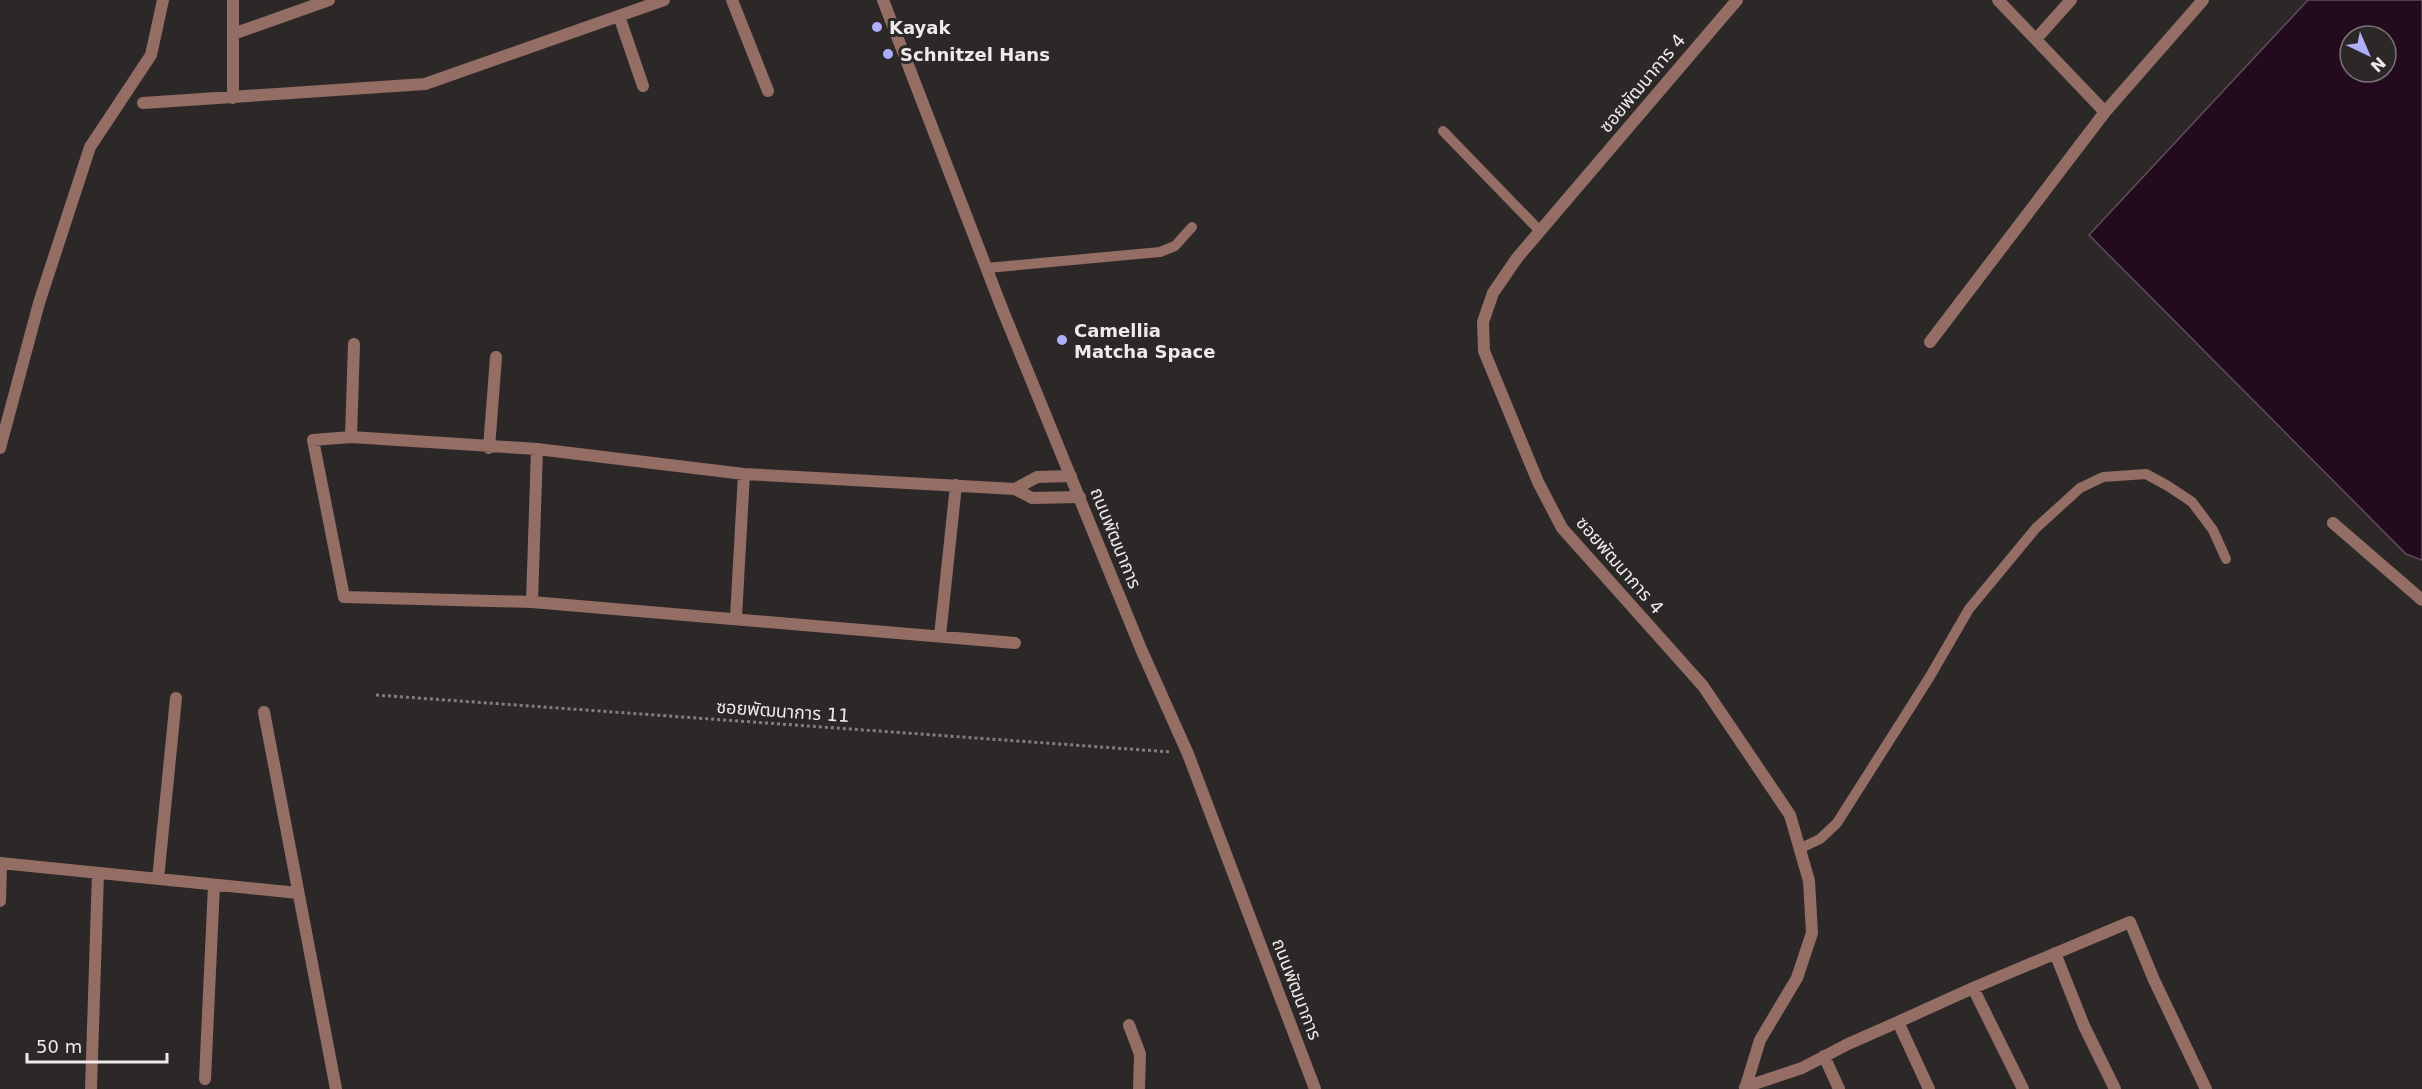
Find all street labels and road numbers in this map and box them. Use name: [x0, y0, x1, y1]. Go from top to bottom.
street label: ซอยพัฒนาการ 4: [1595, 29, 1689, 137]
street label: ถนนพัฒนาการ: [1086, 485, 1146, 592]
street label: ซอยพัฒนาการ 4: [1572, 512, 1668, 618]
street label: ซอยพัฒนาการ 11: [716, 696, 850, 726]
street label: ถนนพัฒนาการ: [1268, 935, 1326, 1043]

